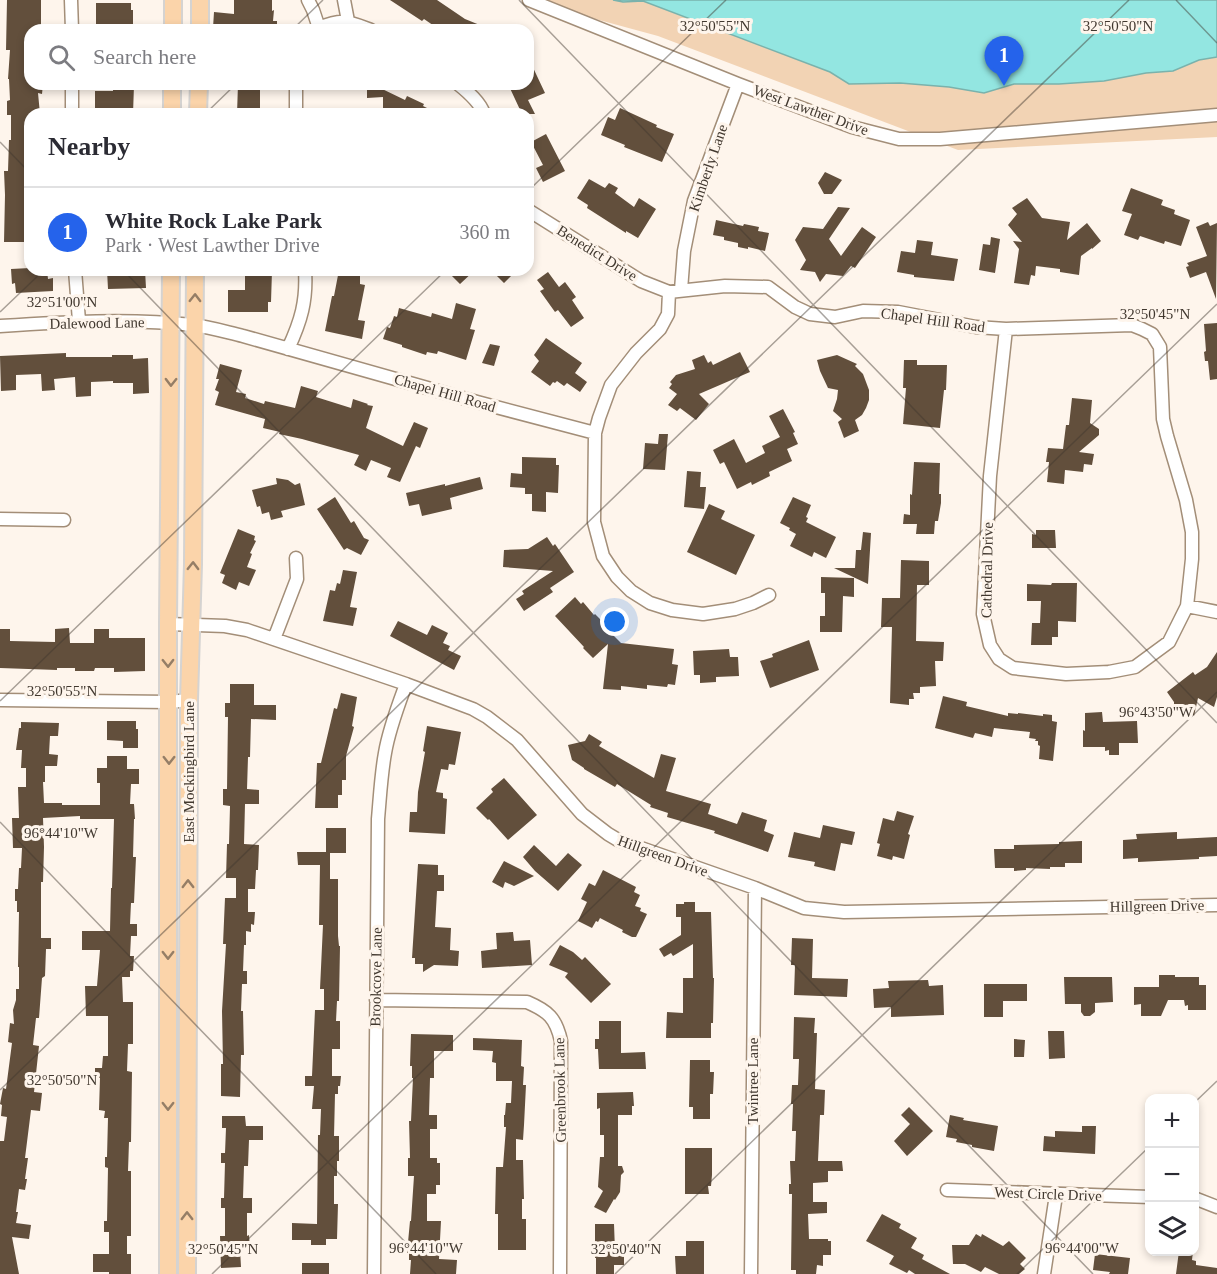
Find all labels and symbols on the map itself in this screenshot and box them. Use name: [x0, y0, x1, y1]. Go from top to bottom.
text: 32°50'55"N: [680, 18, 750, 34]
text: 32°50'50"N: [1083, 18, 1153, 34]
pin: 1: [984, 36, 1024, 86]
street label: West Lawther Drive: [751, 82, 871, 138]
street label: Kimberly Lane: [686, 122, 731, 214]
street label: Benedict Drive: [554, 222, 640, 284]
one-way arrow: [188, 293, 201, 302]
text: 32°51'00"N: [27, 294, 97, 310]
street label: Chapel Hill Road: [880, 305, 987, 335]
text: 32°50'45"N: [1120, 306, 1190, 322]
street label: Dalewood Lane: [49, 314, 145, 332]
street label: Chapel Hill Road: [392, 371, 498, 415]
one-way arrow: [164, 378, 177, 387]
street label: Cathedral Drive: [978, 521, 996, 618]
one-way arrow: [187, 562, 199, 571]
your location: [600, 607, 629, 636]
one-way arrow: [162, 659, 175, 668]
text: 32°50'55"N: [27, 683, 97, 699]
street label: East Mockingbird Lane: [181, 701, 197, 843]
text: 96°43'50"W: [1119, 704, 1194, 720]
one-way arrow: [163, 756, 175, 765]
text: 96°44'10"W: [24, 825, 99, 841]
street label: Hillgreen Drive: [616, 832, 710, 880]
one-way arrow: [182, 880, 194, 889]
street label: Hillgreen Drive: [1110, 897, 1205, 915]
street label: Brookcove Lane: [367, 927, 385, 1027]
one-way arrow: [162, 951, 174, 960]
street label: Greenbrook Lane: [551, 1037, 569, 1143]
street label: Twintree Lane: [745, 1037, 761, 1124]
text: 32°50'50"N: [27, 1072, 97, 1088]
one-way arrow: [162, 1101, 174, 1110]
street label: West Circle Drive: [994, 1184, 1103, 1204]
one-way arrow: [181, 1211, 193, 1220]
text: 96°44'10"W: [389, 1240, 464, 1256]
text: 96°44'00"W: [1045, 1240, 1120, 1256]
text: 32°50'45"N: [188, 1241, 258, 1257]
text: 32°50'40"N: [591, 1241, 661, 1257]

